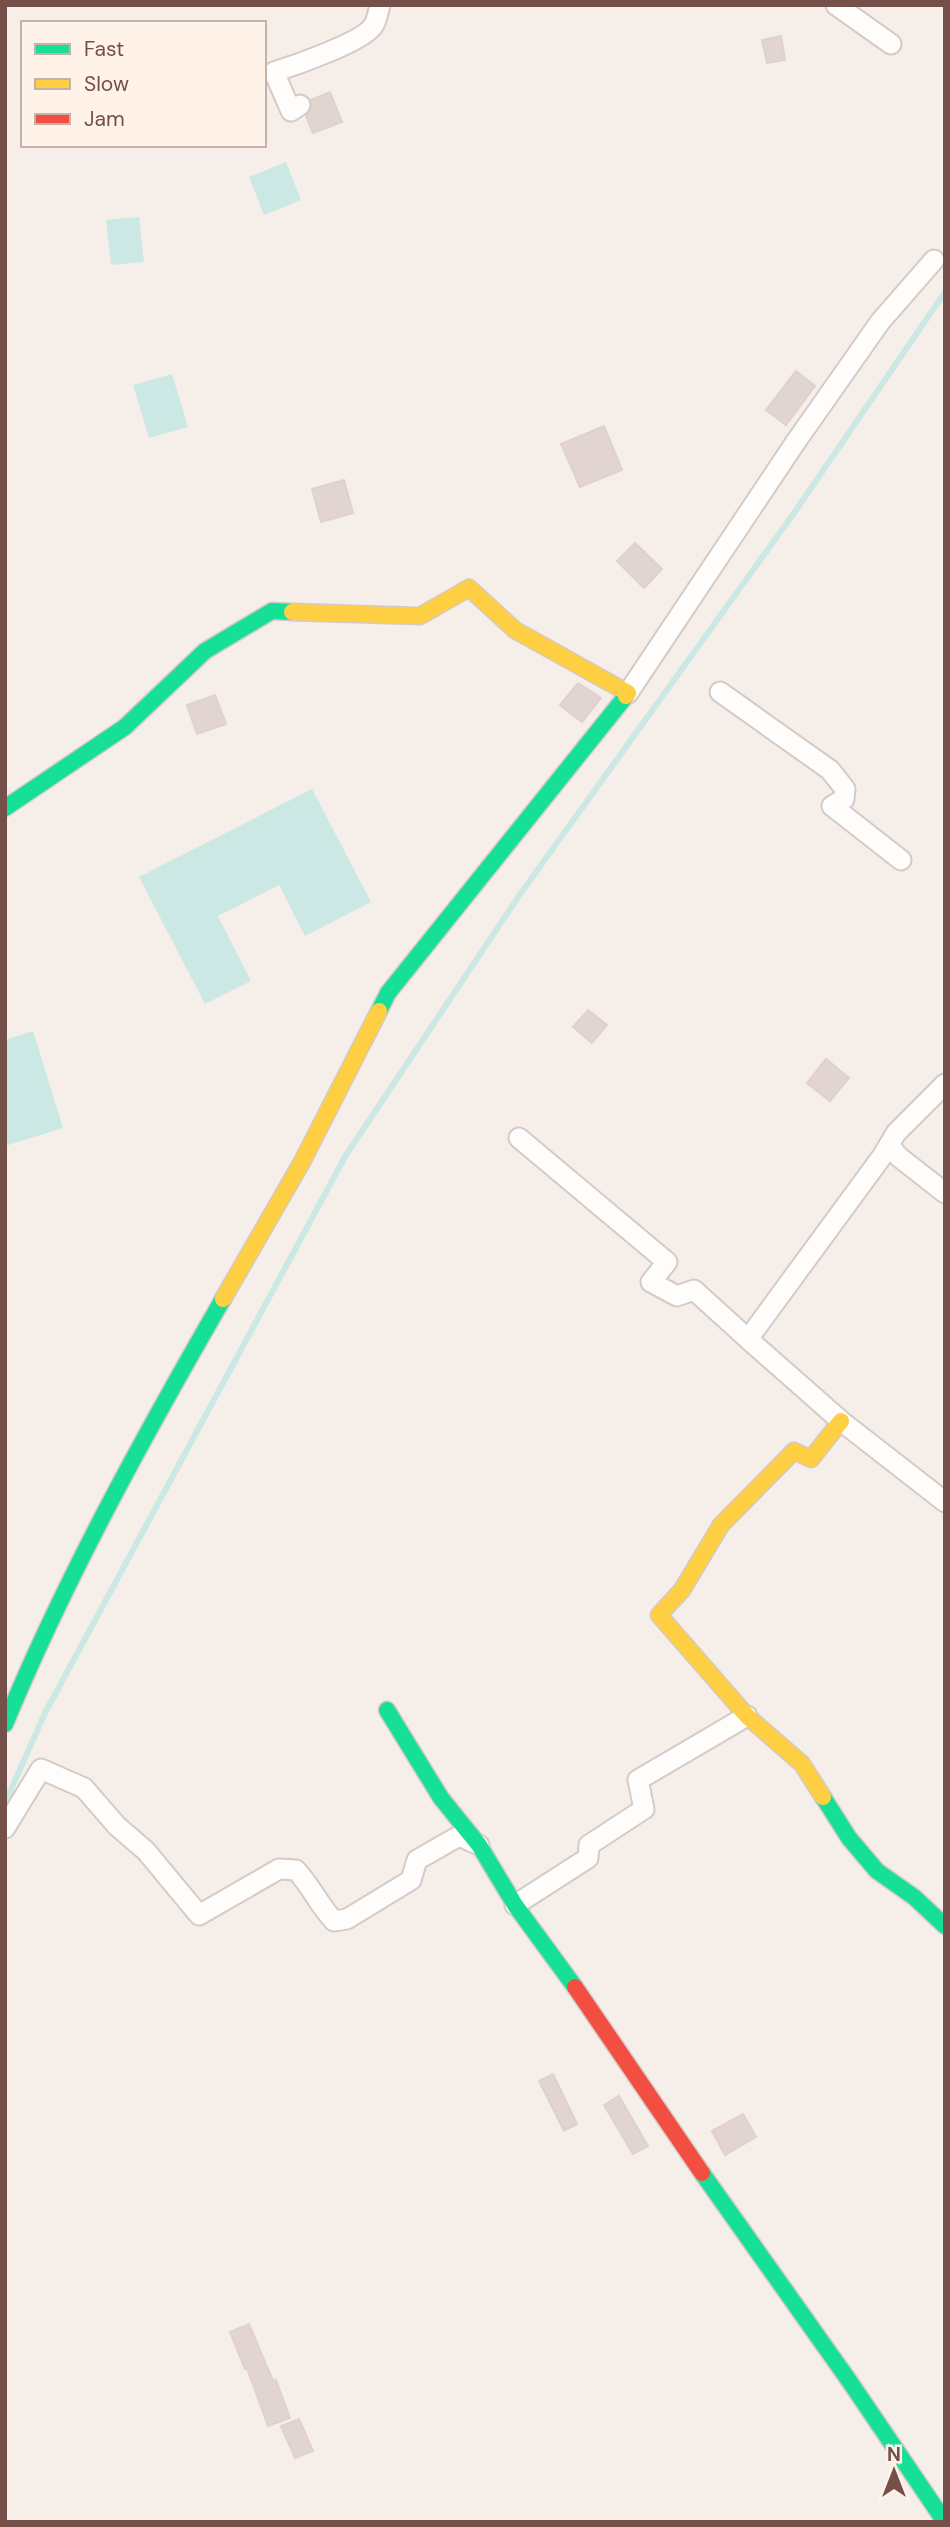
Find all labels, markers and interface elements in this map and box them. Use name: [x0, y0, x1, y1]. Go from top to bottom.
legend: [21, 21, 266, 147]
text: Fast: [84, 35, 124, 63]
text: Slow: [84, 70, 129, 98]
text: Jam: [84, 105, 125, 133]
north arrow: [859, 2436, 929, 2506]
text: N: [887, 2442, 901, 2467]

